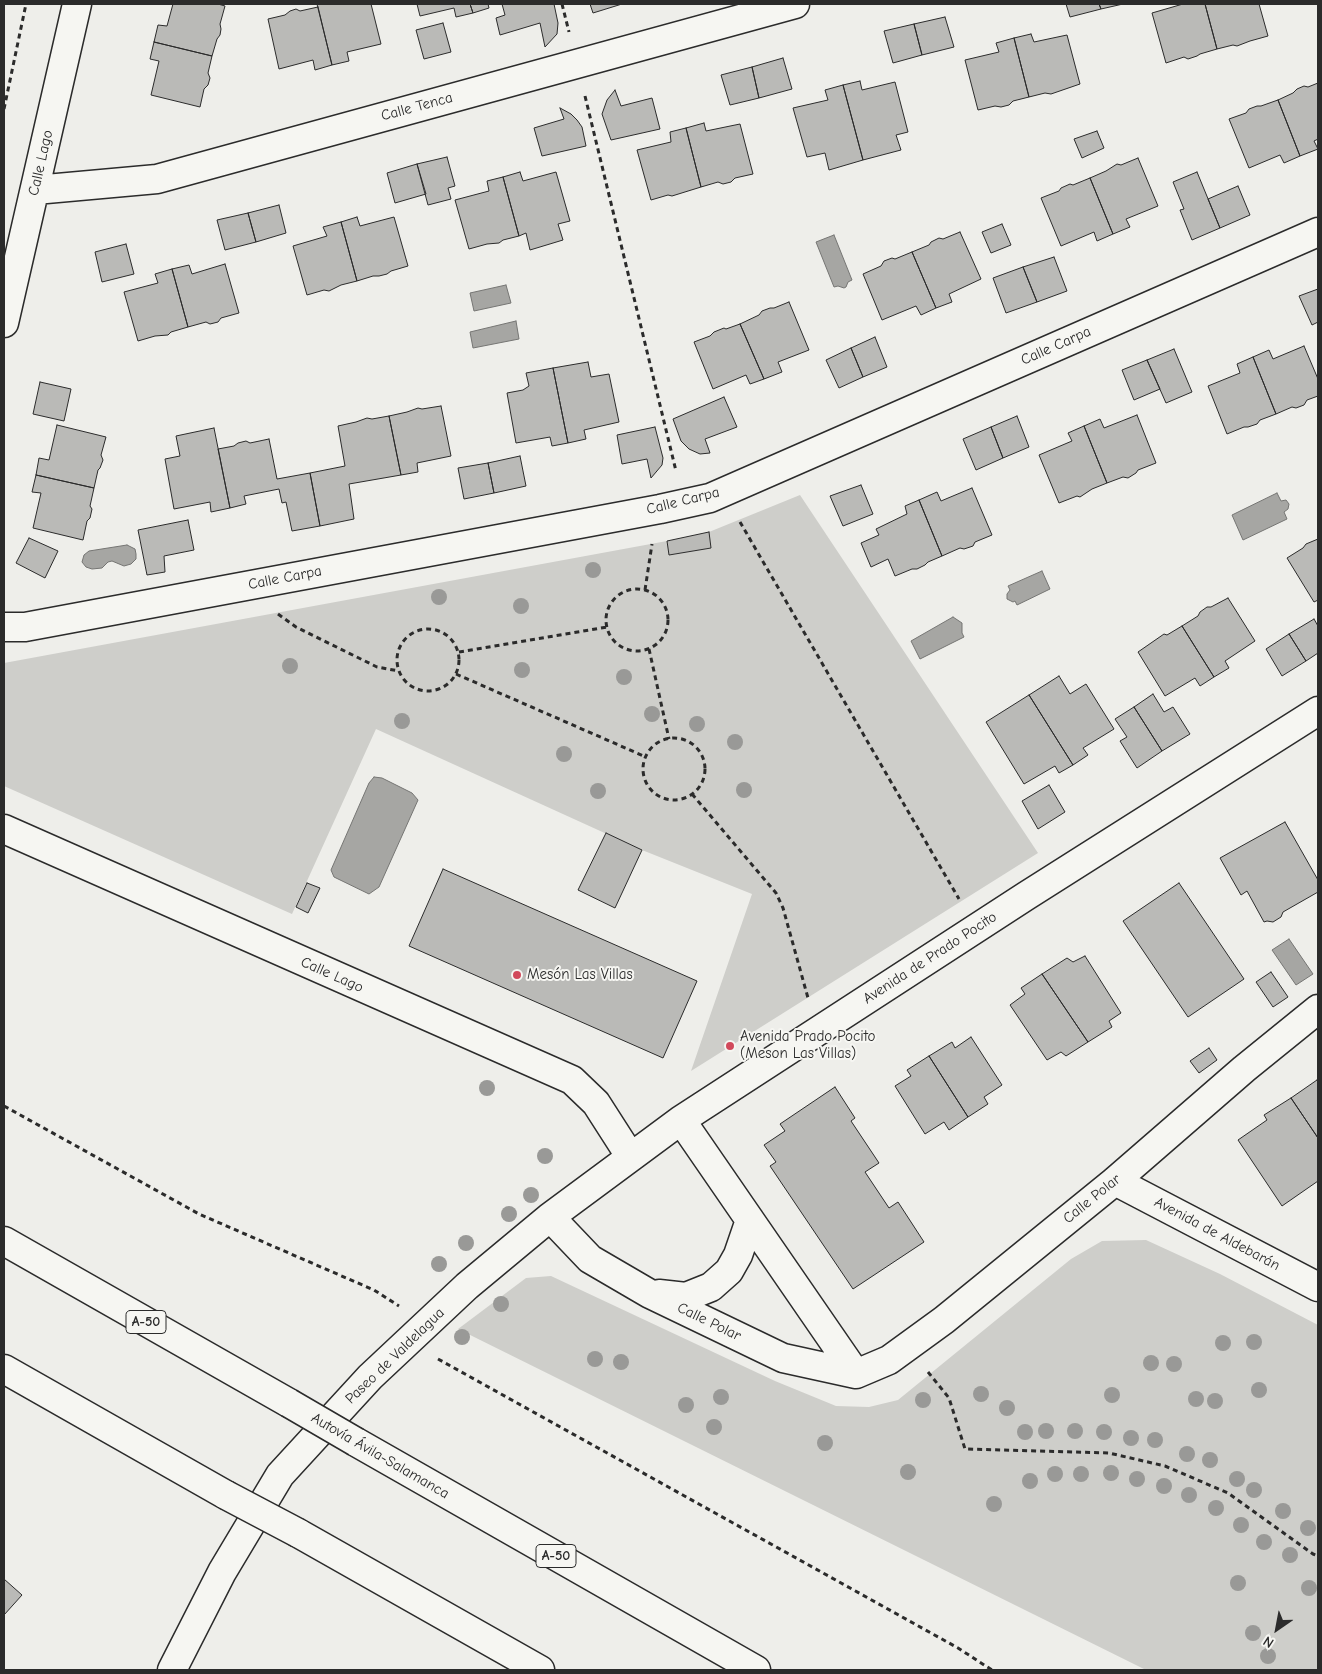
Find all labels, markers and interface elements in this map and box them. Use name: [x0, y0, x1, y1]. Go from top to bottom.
street label: Calle Tenca: [379, 89, 455, 125]
street label: Calle Lago: [25, 128, 57, 198]
street label: Calle Carpa: [1018, 323, 1094, 369]
street label: Calle Carpa: [645, 483, 721, 519]
street label: Calle Carpa: [247, 562, 323, 594]
street label: Avenida de Prado Pocito: [860, 908, 1000, 1008]
street label: Calle Lago: [298, 953, 366, 997]
place label: Mesón Las Villas: [527, 966, 633, 984]
marker: Mesón Las Villas: [511, 969, 523, 981]
place label: Avenida Prado Pocito (Meson Las Villas): [740, 1028, 875, 1063]
marker: Avenida Prado Pocito (Meson Las Villas): [724, 1040, 736, 1052]
street label: Calle Polar: [1060, 1170, 1124, 1228]
street label: Avenida de Aldebarán: [1151, 1193, 1283, 1275]
street label: Calle Polar: [674, 1299, 744, 1345]
street label: Paseo de Valdelagua: [342, 1304, 448, 1408]
road number: A-50: [126, 1310, 166, 1334]
street label: Autovía Ávila-Salamanca: [308, 1409, 452, 1503]
road number: A-50: [536, 1544, 576, 1568]
north arrow: [1252, 1604, 1302, 1654]
text: N: [1260, 1632, 1277, 1652]

